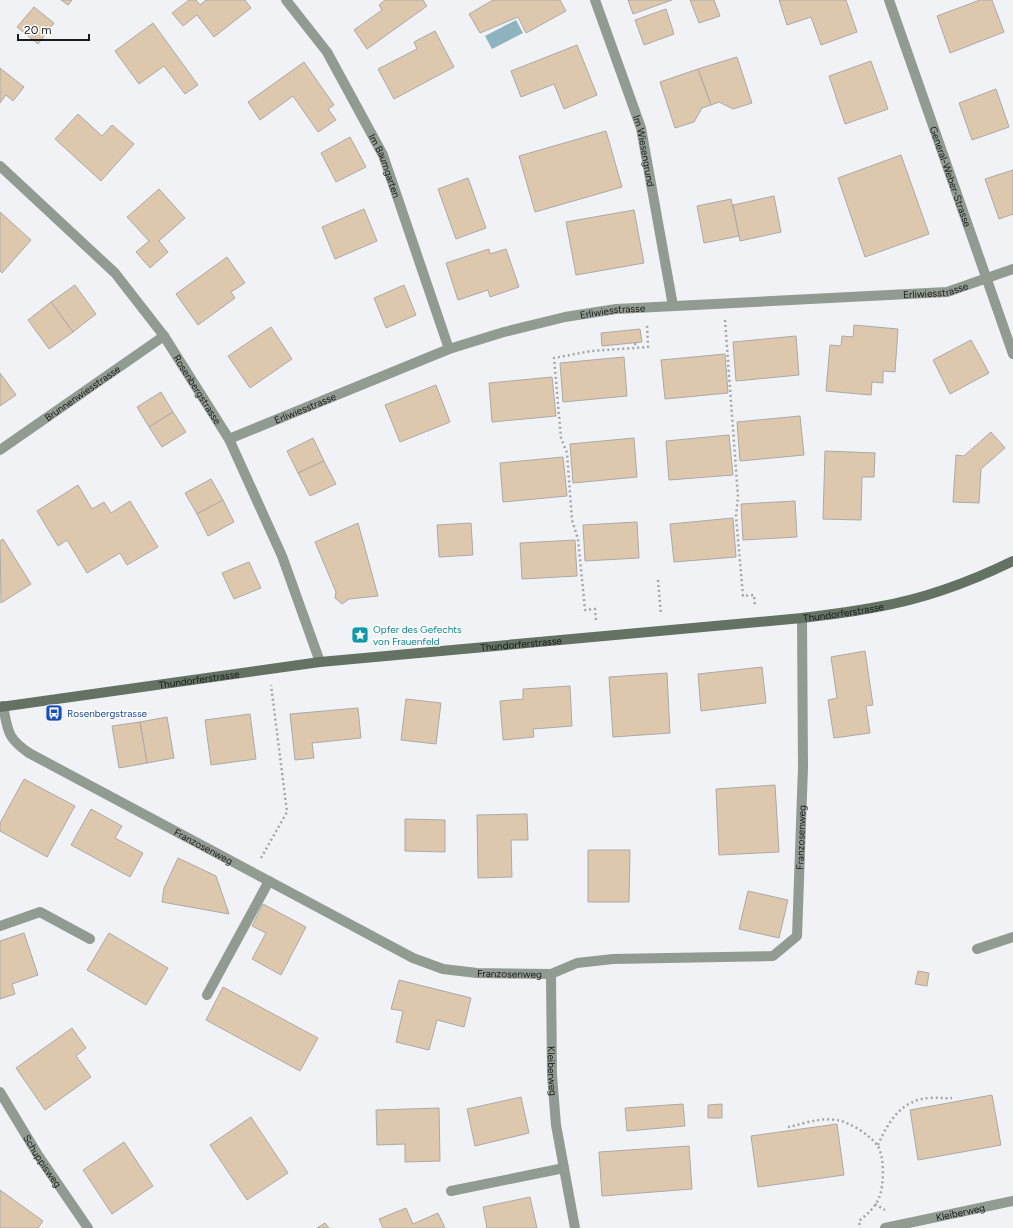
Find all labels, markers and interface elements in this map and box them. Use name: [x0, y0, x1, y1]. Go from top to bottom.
scale bar: [18, 16, 89, 42]
text: 20 m: [24, 23, 52, 37]
street label: Im Wiesengrund: [630, 113, 658, 188]
street label: General-Weber-Strasse: [927, 124, 975, 229]
street label: Im Baumgarten: [366, 131, 404, 200]
street label: Erliwiesstrasse: [903, 279, 970, 301]
street label: Erliwiesstrasse: [579, 301, 646, 321]
street label: Rosenbergstrasse: [171, 352, 225, 427]
street label: Brunnenwiesstrasse: [42, 362, 123, 424]
street label: Erliwiesstrasse: [272, 389, 338, 426]
street label: Thundorferstrasse: [802, 599, 885, 624]
place label: Opfer des Gefechts von Frauenfeld: [373, 623, 462, 648]
place icon: Opfer des Gefechts von Frauenfeld: [350, 625, 370, 645]
street label: Thundorferstrasse: [480, 633, 563, 654]
street label: Thundorferstrasse: [158, 667, 241, 691]
bus stop icon: Rosenbergstrasse: [44, 703, 64, 723]
place label: Rosenbergstrasse: [67, 707, 148, 720]
street label: Franzosenweg: [793, 805, 808, 870]
street label: Franzosenweg: [172, 825, 235, 867]
street label: Franzosenweg: [477, 967, 542, 980]
street label: Kleiberweg: [545, 1046, 560, 1097]
street label: Schuppisweg: [21, 1132, 65, 1190]
street label: Kleiberweg: [935, 1201, 986, 1224]

